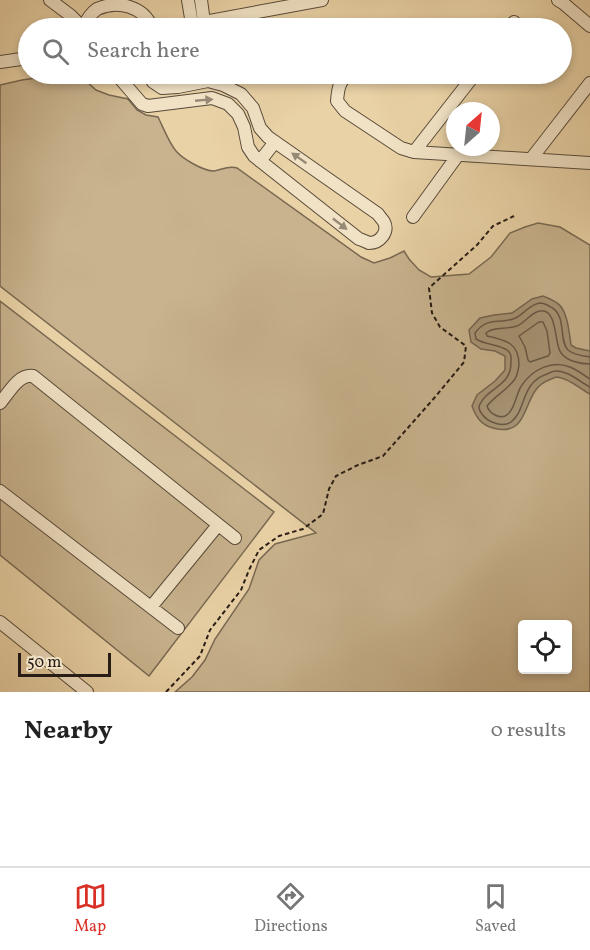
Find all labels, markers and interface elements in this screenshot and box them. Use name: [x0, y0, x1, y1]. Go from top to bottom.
search box: [18, 18, 572, 84]
icon: search: [39, 35, 72, 68]
text: Search here: [87, 36, 200, 67]
one-way arrow: [195, 95, 214, 105]
north arrow: [446, 102, 500, 156]
one-way arrow: [291, 152, 307, 164]
one-way arrow: [332, 218, 348, 230]
map controls: [518, 620, 572, 674]
button: locate: [518, 620, 572, 674]
scale bar: [18, 650, 111, 678]
text: 50 m: [27, 652, 61, 674]
text: Nearby: [24, 713, 113, 749]
text: 0 results: [491, 717, 566, 745]
tab: Map: [74, 880, 107, 938]
tab: Directions: [254, 880, 328, 938]
tab: Saved: [475, 880, 516, 938]

